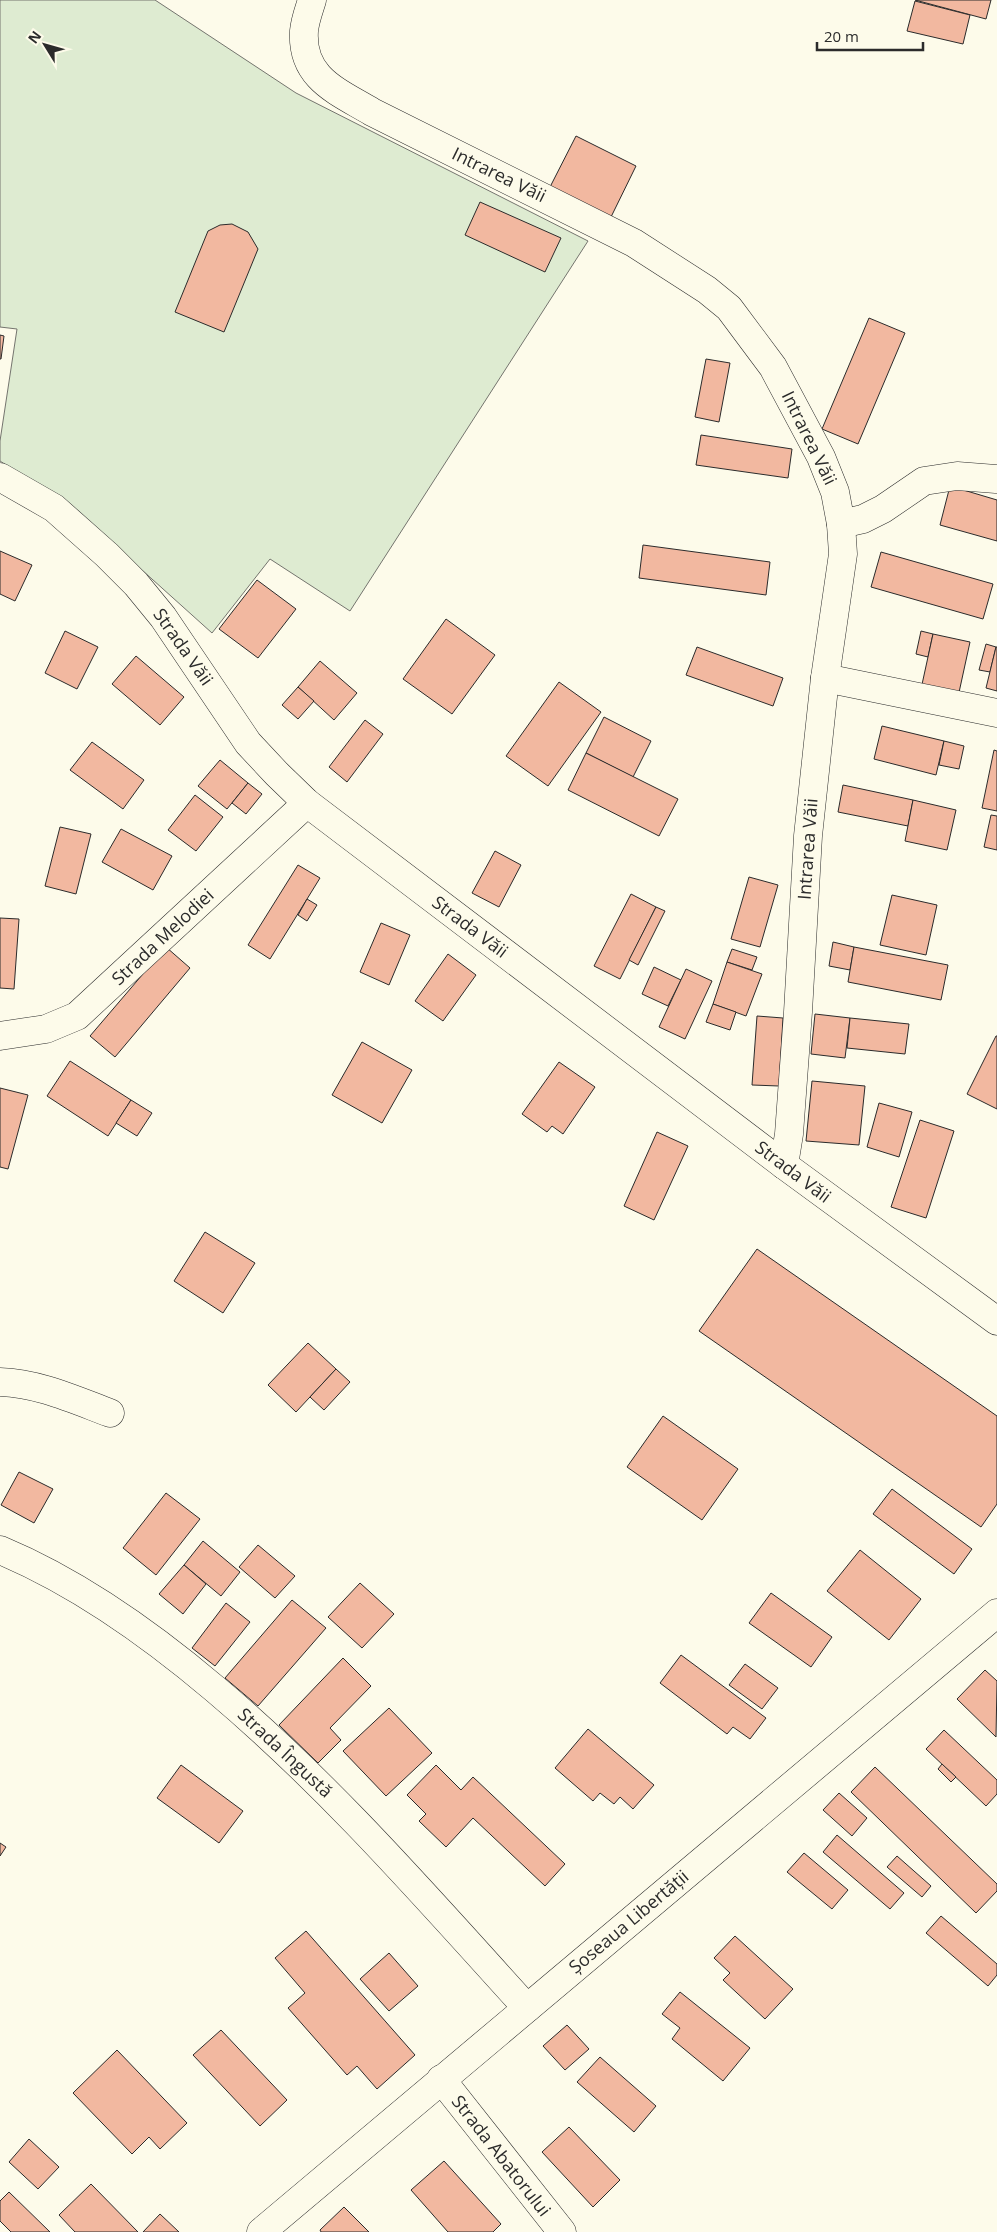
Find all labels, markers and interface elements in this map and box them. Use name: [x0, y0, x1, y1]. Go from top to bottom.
north arrow: [20, 20, 70, 70]
scale bar: [817, 20, 923, 52]
text: 20 m: [824, 26, 859, 46]
text: N: [23, 27, 45, 47]
street label: Intrarea Văii: [448, 141, 550, 207]
street label: Intrarea Văii: [777, 387, 843, 489]
street label: Strada Văii: [148, 603, 219, 690]
street label: Intrarea Văii: [791, 797, 823, 901]
street label: Strada Melodiei: [106, 883, 218, 990]
street label: Strada Văii: [428, 890, 513, 963]
street label: Strada Văii: [751, 1135, 836, 1208]
street label: Strada Îngustă: [233, 1702, 338, 1802]
street label: Șoseaua Libertății: [563, 1864, 693, 1978]
street label: Strada Abatorului: [447, 2090, 557, 2221]

